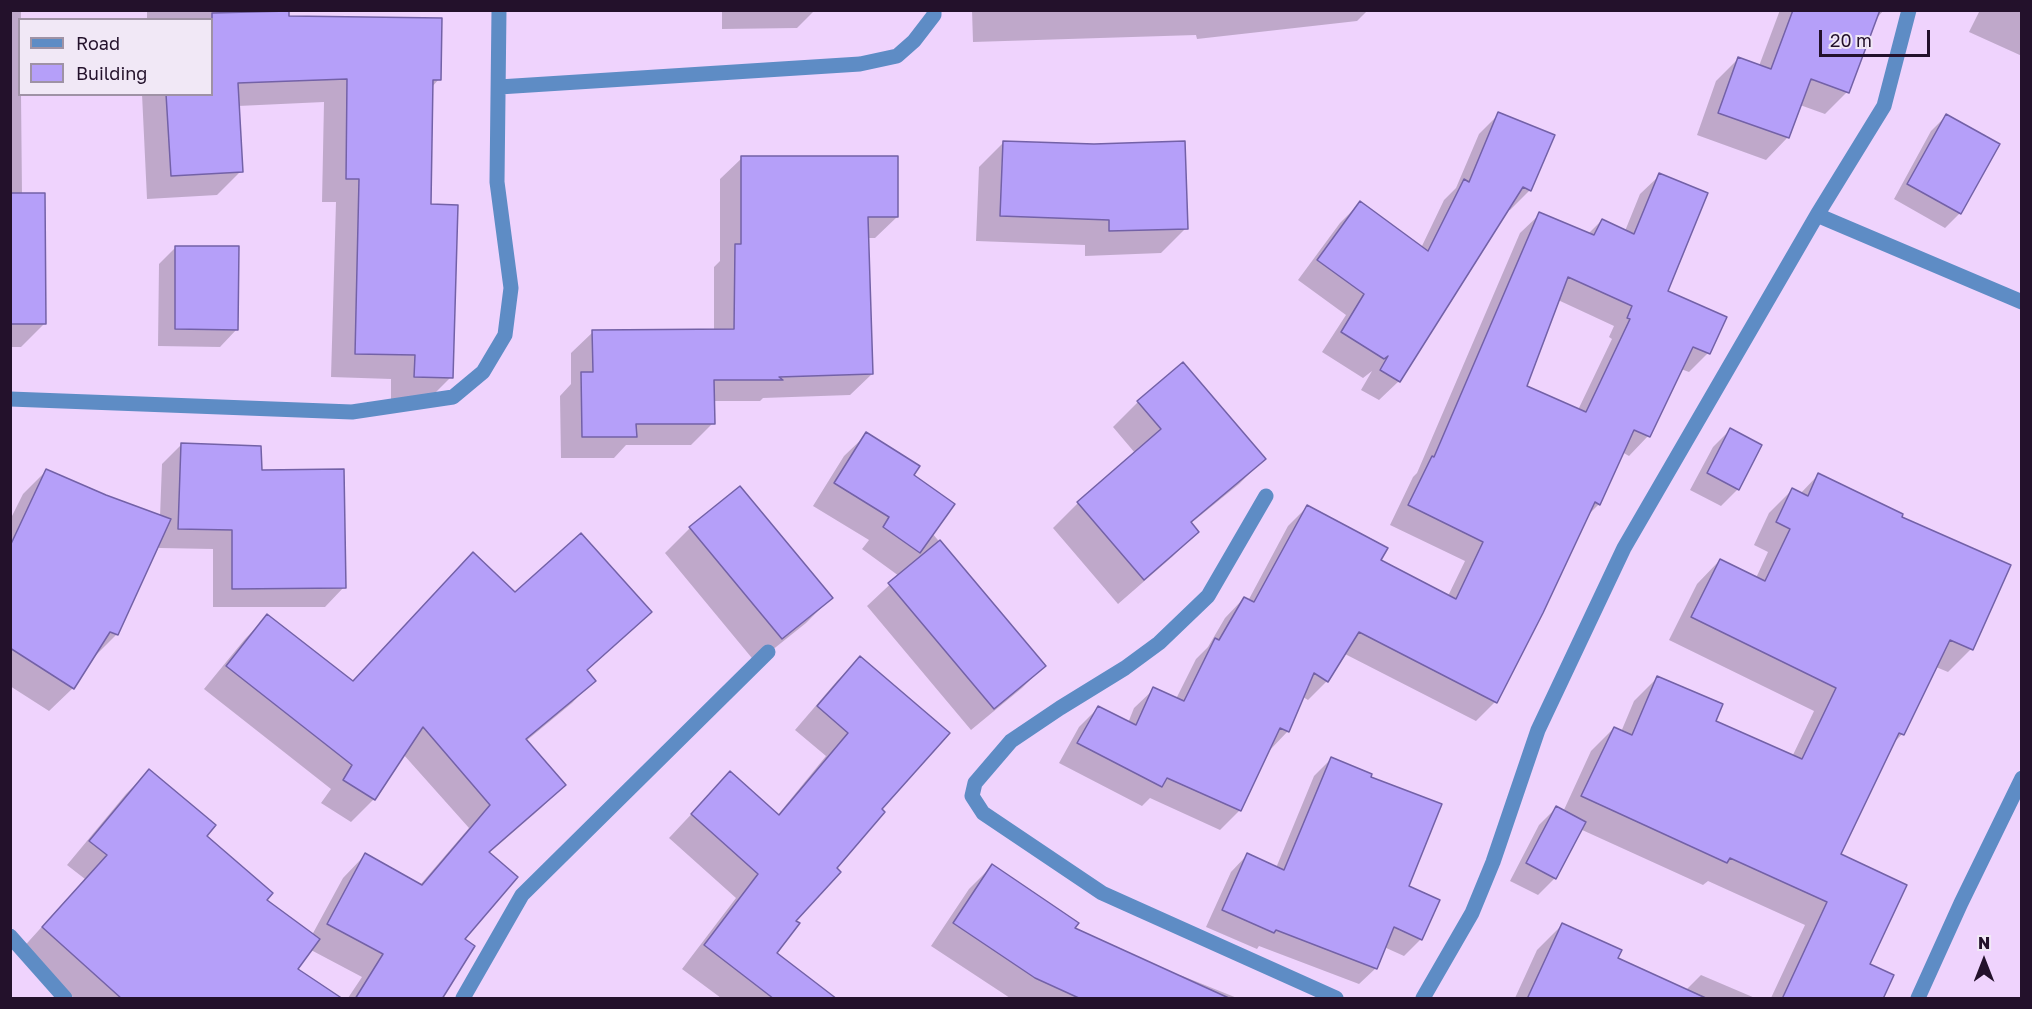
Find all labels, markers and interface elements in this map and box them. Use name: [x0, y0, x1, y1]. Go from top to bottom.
legend: [18, 18, 213, 96]
scale bar: [1822, 18, 1933, 56]
text: 20 m: [1830, 29, 1872, 51]
text: Road: [76, 32, 120, 54]
text: Building: [76, 62, 147, 84]
north arrow: [1954, 931, 2014, 991]
text: N: [1978, 933, 1990, 953]

